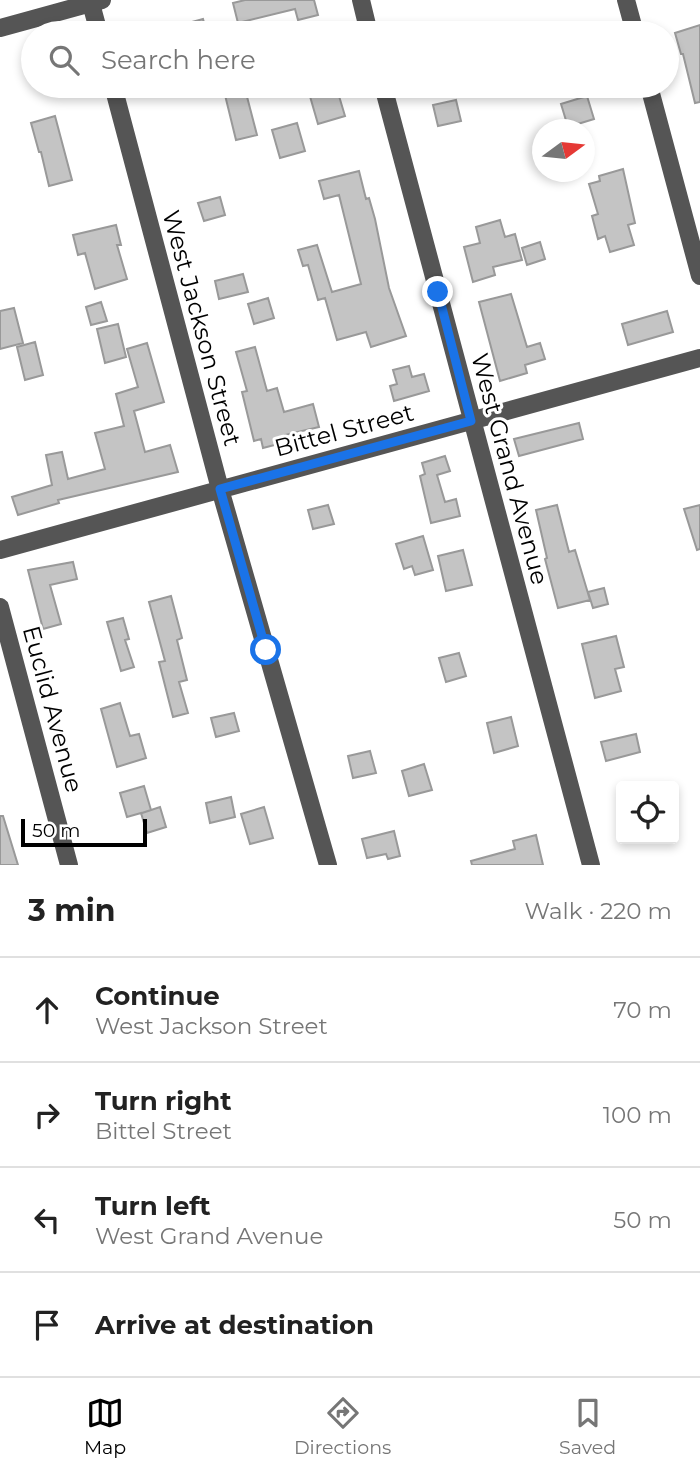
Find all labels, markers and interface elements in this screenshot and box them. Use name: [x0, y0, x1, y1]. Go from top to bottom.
search box: [21, 21, 679, 98]
icon: search: [45, 41, 83, 79]
text: Search here: [101, 44, 256, 76]
north arrow: [532, 119, 595, 182]
street label: West Jackson Street: [157, 207, 248, 449]
route end: [422, 276, 453, 307]
street label: West Grand Avenue: [465, 350, 555, 588]
street label: Bittel Street: [271, 397, 417, 462]
street label: Euclid Avenue: [17, 622, 89, 796]
route start: [250, 634, 281, 665]
map controls: [616, 781, 679, 844]
button: locate: [616, 781, 679, 844]
scale bar: [21, 816, 147, 848]
text: 50 m: [32, 819, 80, 842]
text: 3 min: [28, 892, 115, 929]
text: Walk · 220 m: [525, 897, 672, 925]
text: Continue: [95, 980, 220, 1012]
icon: ahead: [28, 991, 66, 1029]
text: 70 m: [613, 996, 672, 1024]
text: West Jackson Street: [95, 1012, 328, 1040]
text: Turn right: [95, 1085, 231, 1117]
icon: right: [28, 1096, 66, 1134]
text: 100 m: [603, 1101, 672, 1129]
text: Bittel Street: [95, 1117, 232, 1145]
text: Turn left: [95, 1190, 211, 1222]
icon: left: [28, 1201, 66, 1239]
text: 50 m: [613, 1206, 672, 1234]
text: West Grand Avenue: [95, 1222, 323, 1250]
icon: arrive: [28, 1306, 66, 1344]
text: Arrive at destination: [95, 1309, 374, 1341]
tab: Map: [84, 1394, 126, 1459]
tab: Directions: [294, 1394, 391, 1459]
tab: Saved: [559, 1394, 616, 1459]

